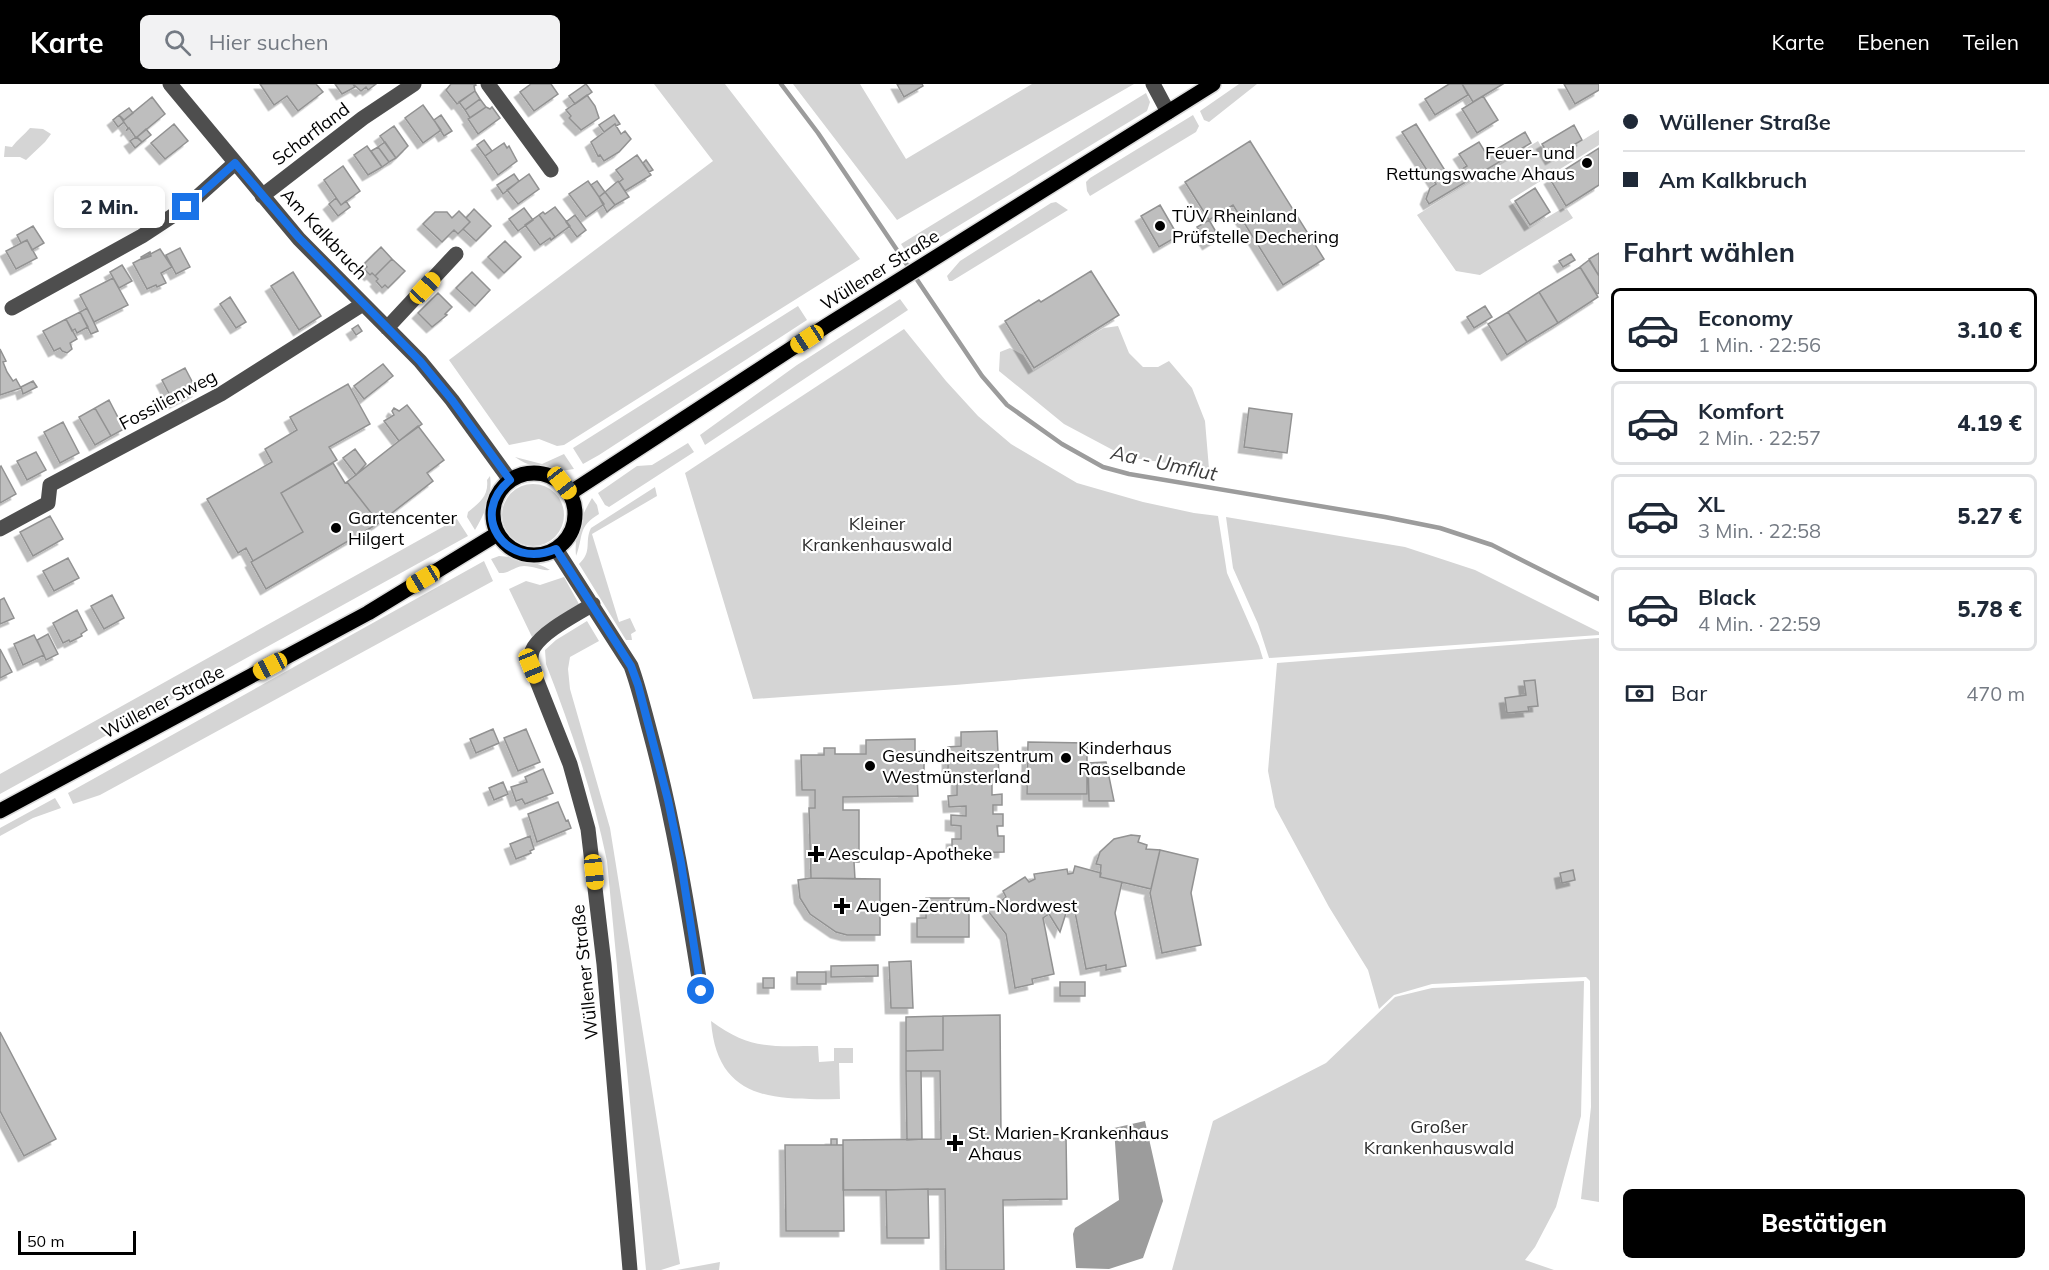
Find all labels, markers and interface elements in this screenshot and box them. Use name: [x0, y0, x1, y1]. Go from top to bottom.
search box: [140, 15, 560, 69]
text: Karte: [30, 25, 104, 60]
icon: search: [161, 26, 194, 59]
text: Hier suchen: [209, 28, 329, 56]
text: Karte: [1772, 29, 1824, 55]
text: Ebenen: [1857, 29, 1930, 55]
text: Teilen: [1963, 29, 2019, 55]
street label: Scharfland: [267, 97, 354, 170]
text: Wüllener Straße: [1659, 108, 1831, 136]
place label: Feuer- und Rettungswache Ahaus: [1386, 141, 1575, 185]
marker: Feuer- und Rettungswache Ahaus: [1580, 156, 1594, 170]
text: Am Kalkbruch: [1659, 166, 1807, 194]
street label: Am Kalkbruch: [276, 183, 373, 284]
callout: 2 Min.: [54, 186, 165, 228]
route end: [172, 193, 199, 220]
text: 2 Min.: [80, 194, 139, 219]
place label: TÜV Rheinland Prüfstelle Dechering: [1172, 204, 1339, 248]
marker: TÜV Rheinland Prüfstelle Dechering: [1153, 219, 1167, 233]
street label: Wüllener Straße: [816, 224, 943, 315]
text: Fahrt wählen: [1623, 235, 1795, 269]
car: [406, 269, 444, 307]
icon: car: [1626, 303, 1680, 357]
text: Economy: [1698, 304, 1793, 332]
text: 3.10 €: [1957, 316, 2022, 344]
car: [787, 322, 827, 356]
text: 1 Min. · 22:56: [1698, 332, 1821, 357]
street label: Fossilienweg: [115, 364, 220, 435]
icon: car: [1626, 396, 1680, 450]
text: Komfort: [1698, 397, 1784, 425]
text: 4.19 €: [1957, 409, 2022, 437]
text: 2 Min. · 22:57: [1698, 425, 1821, 450]
water label: Aa - Umflut: [1108, 439, 1220, 486]
car: [544, 463, 580, 503]
icon: car: [1626, 489, 1680, 543]
text: XL: [1698, 490, 1725, 518]
text: 5.27 €: [1957, 502, 2022, 530]
place label: Gartencenter Hilgert: [348, 506, 458, 550]
park label: Kleiner Krankenhauswald: [802, 512, 952, 556]
text: 3 Min. · 22:58: [1698, 518, 1821, 543]
marker: Gartencenter Hilgert: [329, 521, 343, 535]
car: [403, 562, 443, 596]
icon: car: [1626, 582, 1680, 636]
text: Black: [1698, 583, 1756, 611]
text: 5.78 €: [1957, 595, 2022, 623]
text: 4 Min. · 22:59: [1698, 611, 1821, 636]
car: [516, 646, 546, 686]
car: [250, 650, 290, 682]
street label: Wüllener Straße: [98, 660, 228, 743]
icon: cash: [1623, 677, 1656, 710]
text: Bar: [1671, 679, 1707, 707]
text: 470 m: [1966, 681, 2025, 706]
place label: Kinderhaus Rasselbande: [1078, 736, 1186, 780]
place label: Gesundheitszentrum Westmünsterland: [882, 744, 1054, 788]
marker: Kinderhaus Rasselbande: [1059, 751, 1073, 765]
marker: Gesundheitszentrum Westmünsterland: [863, 759, 877, 773]
place label: Aesculap-Apotheke: [828, 842, 992, 865]
marker: Aesculap-Apotheke: [809, 847, 823, 861]
car: [583, 853, 605, 891]
place label: Augen-Zentrum-Nordwest: [856, 894, 1077, 917]
marker: Augen-Zentrum-Nordwest: [833, 897, 851, 915]
street label: Wüllener Straße: [566, 904, 603, 1041]
route start: [687, 977, 714, 1004]
park label: Großer Krankenhauswald: [1364, 1115, 1514, 1159]
place label: St. Marien-Krankenhaus Ahaus: [968, 1121, 1169, 1165]
marker: St. Marien-Krankenhaus Ahaus: [946, 1134, 964, 1152]
button: Bestätigen: [1623, 1189, 2025, 1258]
scale bar: [18, 1228, 136, 1256]
text: 50 m: [27, 1231, 64, 1251]

